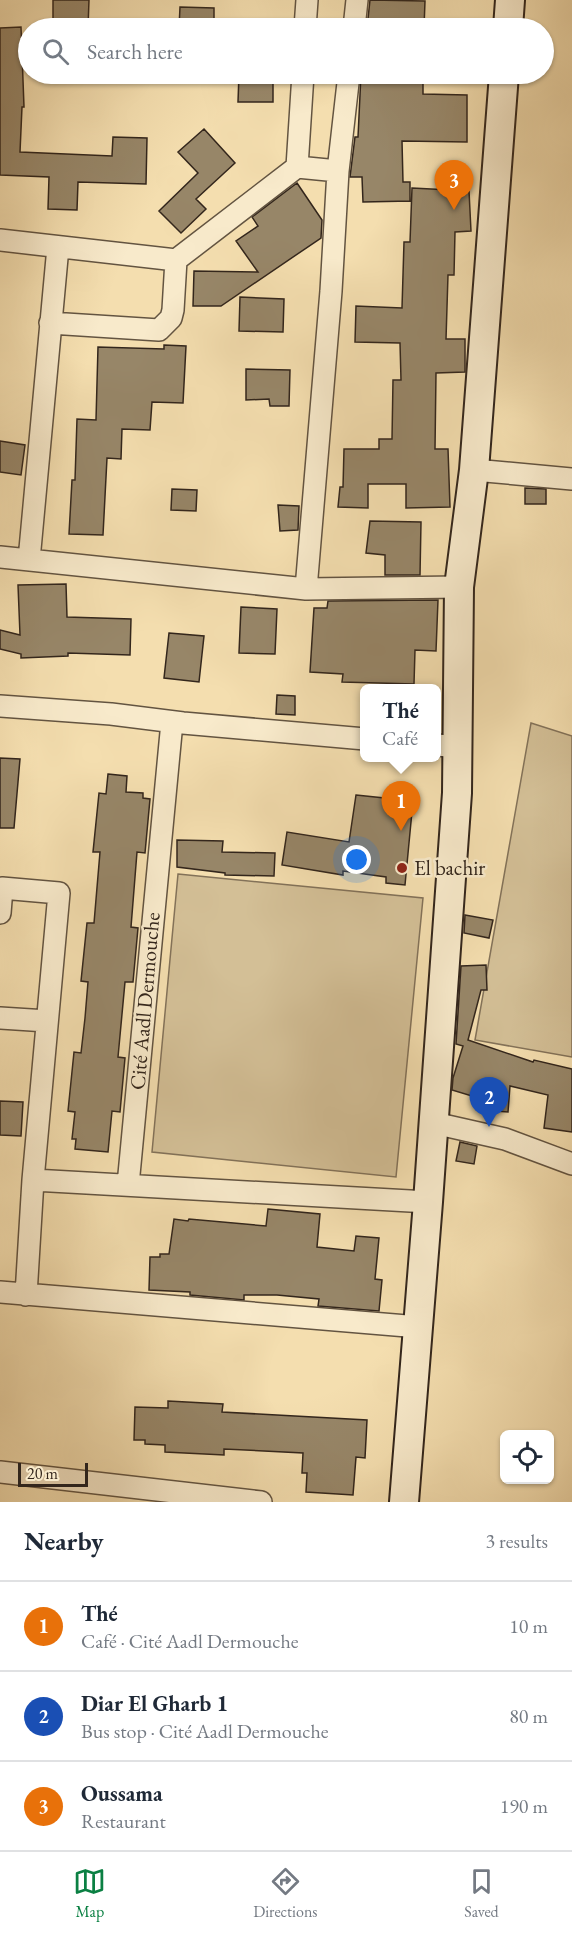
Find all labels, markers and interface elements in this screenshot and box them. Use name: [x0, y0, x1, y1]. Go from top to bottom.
search box: [18, 18, 554, 84]
icon: search: [39, 35, 72, 68]
text: Search here: [87, 37, 182, 66]
pin: 3: [434, 160, 474, 210]
popup: [360, 684, 441, 762]
text: Thé: [382, 696, 419, 725]
text: Café: [382, 725, 418, 751]
pin: 1: [382, 782, 420, 831]
your location: [342, 845, 371, 874]
place label: El bachir: [414, 854, 485, 881]
marker: El bachir: [395, 861, 409, 875]
street label: Cité Aadl Dermouche: [123, 911, 166, 1091]
pin: 2: [470, 1078, 508, 1127]
map controls: [500, 1430, 554, 1484]
button: locate: [500, 1430, 554, 1484]
scale bar: [18, 1460, 88, 1488]
text: 20 m: [27, 1463, 58, 1484]
text: Nearby: [24, 1524, 104, 1558]
text: 3 results: [485, 1528, 548, 1554]
text: Thé: [81, 1599, 118, 1628]
text: 1: [38, 1613, 49, 1639]
text: 10 m: [509, 1613, 548, 1639]
text: Café · Cité Aadl Dermouche: [81, 1628, 299, 1654]
text: Diar El Gharb 1: [81, 1689, 228, 1718]
text: 2: [38, 1703, 49, 1729]
text: 80 m: [509, 1703, 548, 1729]
text: Bus stop · Cité Aadl Dermouche: [81, 1718, 328, 1744]
text: Oussama: [81, 1779, 163, 1808]
text: 3: [38, 1793, 49, 1819]
text: 190 m: [500, 1793, 548, 1819]
text: Restaurant: [81, 1808, 166, 1834]
tab: Map: [73, 1865, 106, 1922]
tab: Directions: [253, 1865, 318, 1922]
tab: Saved: [464, 1865, 499, 1922]

